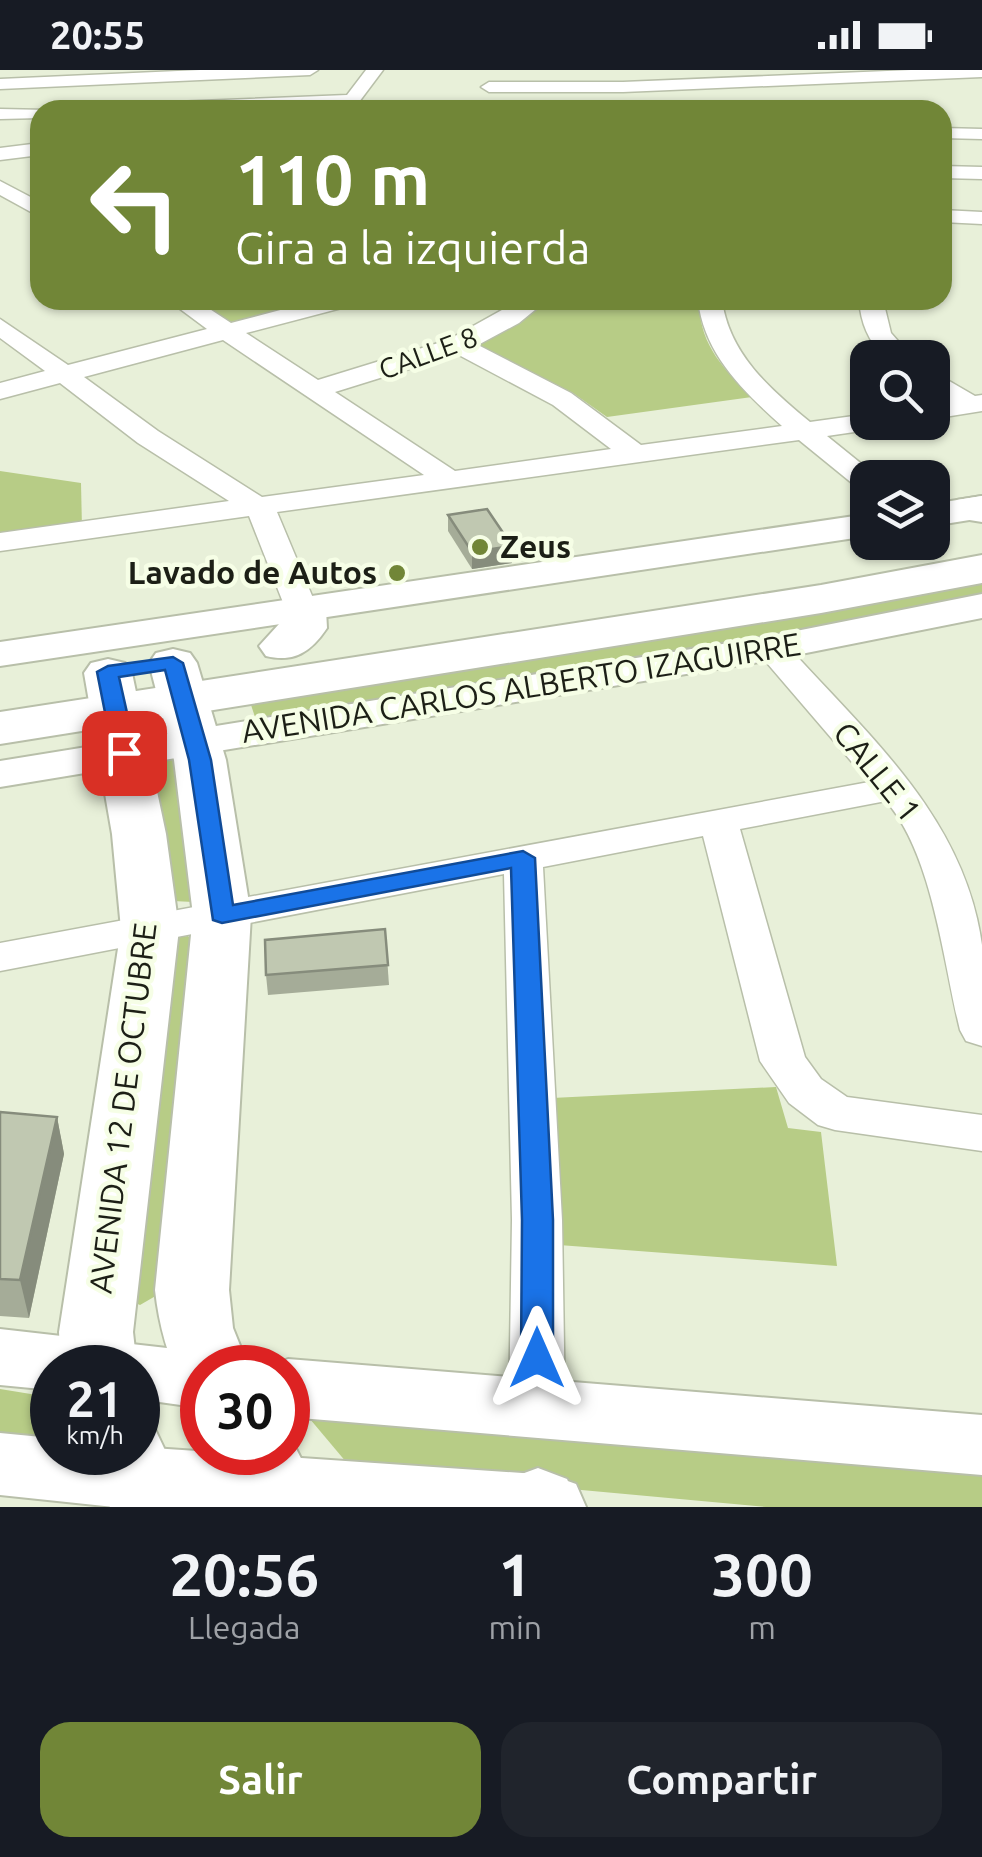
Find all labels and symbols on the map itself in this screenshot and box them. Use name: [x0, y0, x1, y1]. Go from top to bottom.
street label: CALLE 8: [374, 320, 481, 385]
place label: Zeus: [500, 528, 571, 564]
marker: Zeus: [469, 536, 491, 558]
place label: Lavado de Autos: [128, 554, 377, 590]
marker: Lavado de Autos: [386, 562, 408, 584]
street label: AVENIDA CARLOS ALBERTO IZAGUIRRE: [239, 625, 803, 749]
pin: [82, 711, 167, 796]
street label: CALLE 1: [827, 715, 929, 828]
street label: AVENIDA 12 DE OCTUBRE: [81, 921, 163, 1295]
position arrow: [485, 1306, 589, 1410]
speed limit sign: 30: [180, 1345, 310, 1475]

